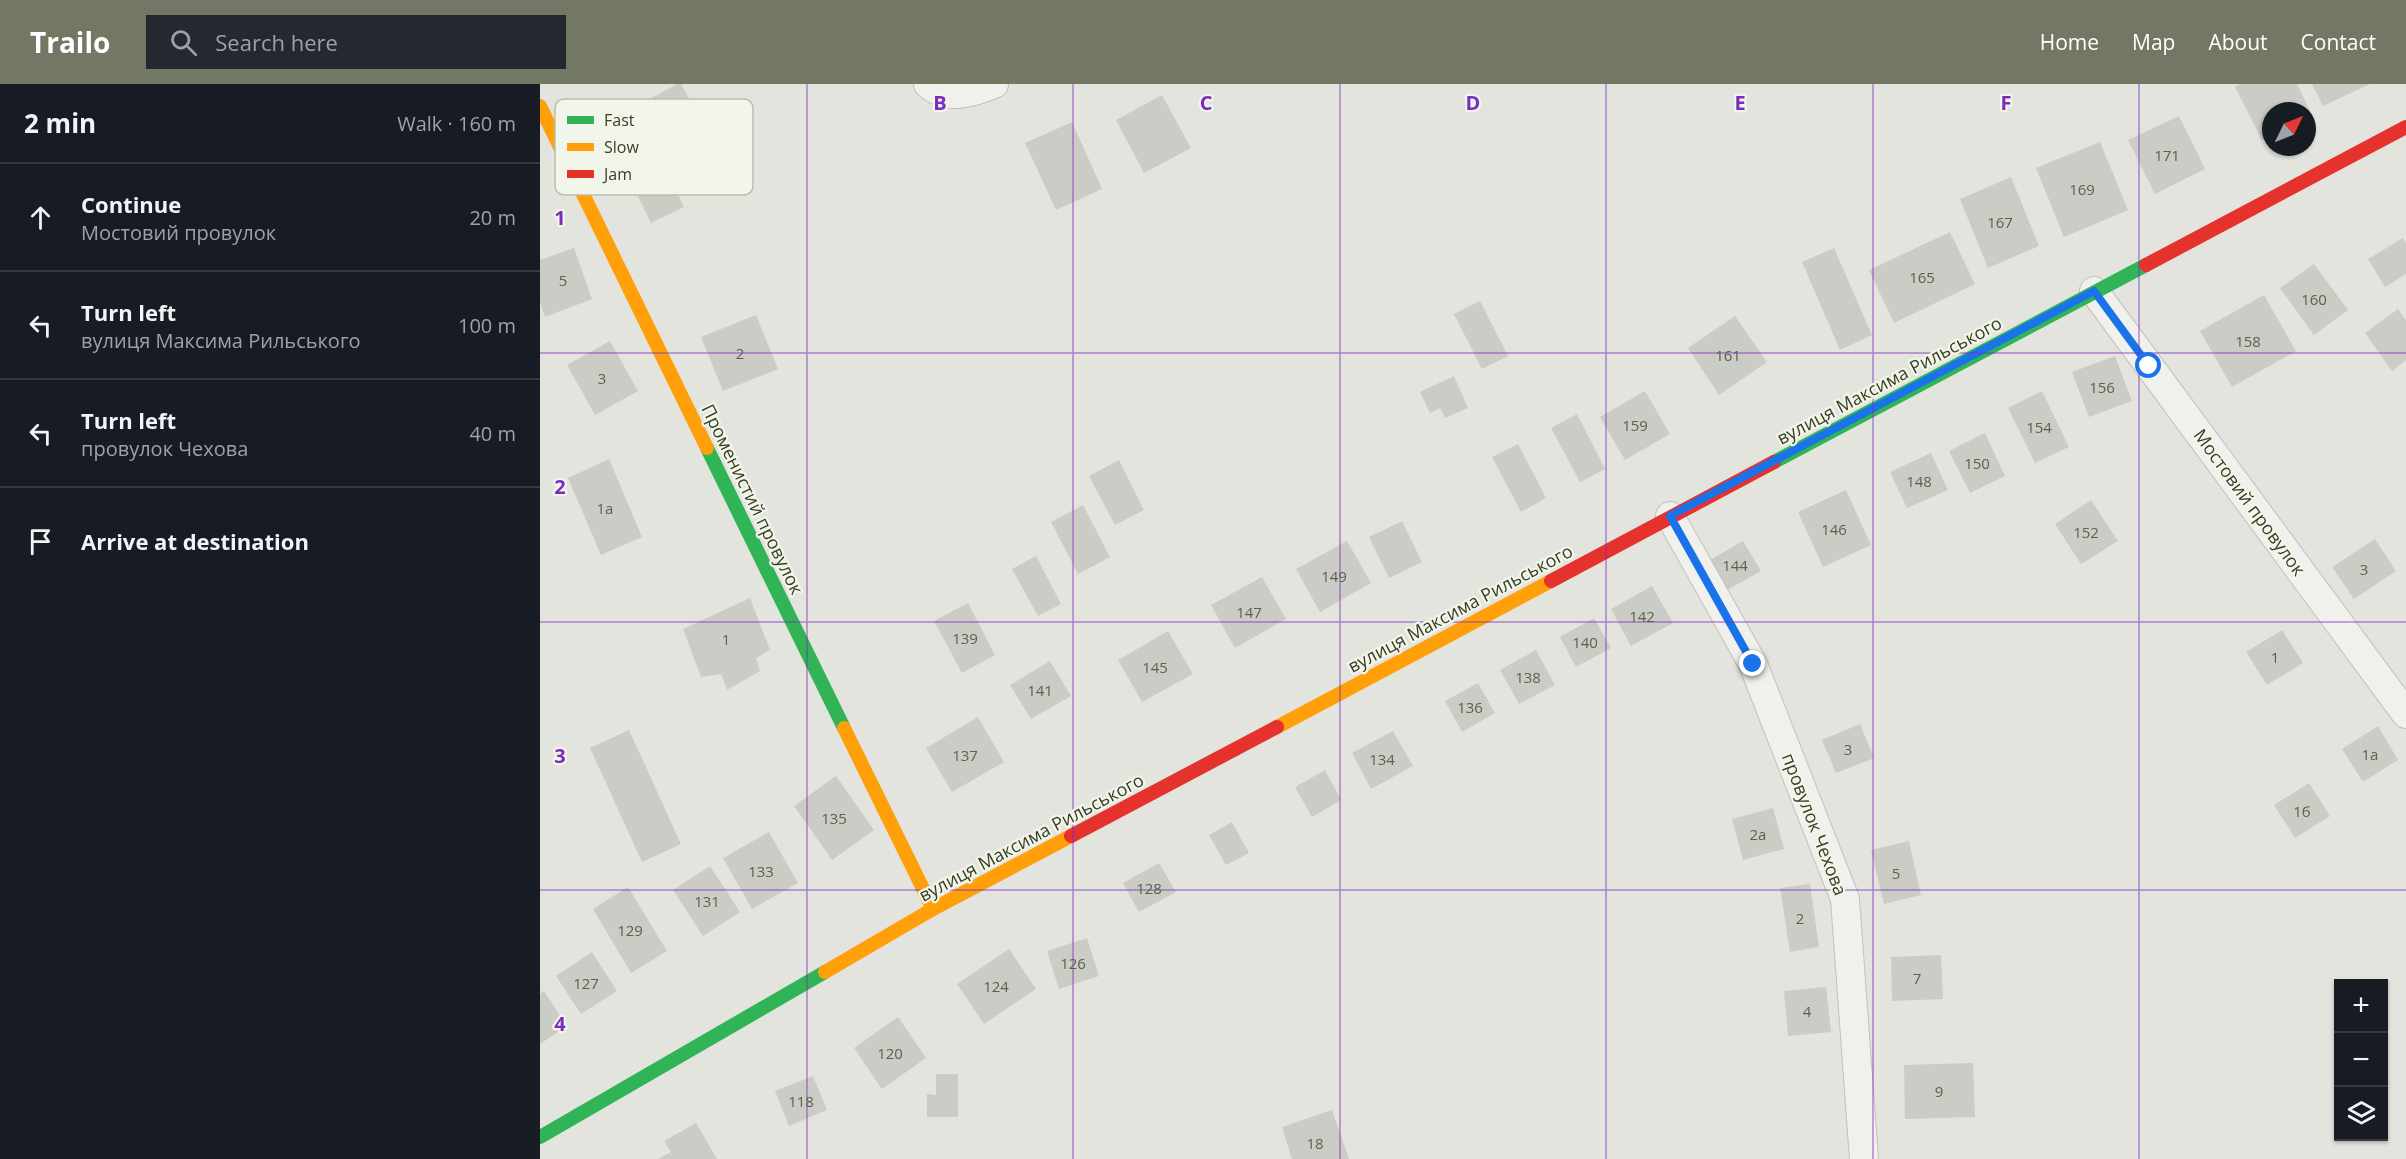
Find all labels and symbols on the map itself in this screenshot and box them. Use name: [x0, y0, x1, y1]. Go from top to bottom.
text: B: [933, 89, 947, 116]
text: C: [1200, 89, 1213, 116]
text: D: [1466, 89, 1480, 116]
text: E: [1734, 89, 1746, 116]
text: F: [2001, 89, 2011, 116]
legend: [555, 99, 753, 195]
north arrow: [2262, 102, 2316, 156]
text: Fast: [604, 109, 635, 131]
text: Slow: [604, 136, 639, 158]
house number: 171: [2154, 145, 2180, 165]
text: Jam: [602, 163, 632, 185]
house number: 169: [2069, 179, 2095, 199]
text: 1: [554, 204, 566, 231]
house number: 167: [1987, 212, 2013, 232]
house number: 165: [1909, 267, 1935, 287]
house number: 5: [559, 270, 567, 290]
house number: 160: [2301, 289, 2327, 309]
street label: вулиця Максима Рильського: [1772, 310, 2006, 450]
house number: 158: [2235, 331, 2261, 351]
house number: 2: [736, 343, 744, 363]
house number: 161: [1715, 345, 1741, 365]
route start: [2135, 352, 2161, 378]
house number: 3: [598, 368, 606, 388]
house number: 156: [2089, 377, 2115, 397]
street label: Променистий провулок: [697, 400, 810, 599]
house number: 159: [1622, 415, 1648, 435]
house number: 154: [2026, 417, 2052, 437]
street label: Мостовий провулок: [2189, 424, 2312, 581]
house number: 150: [1964, 453, 1990, 473]
house number: 148: [1906, 471, 1932, 491]
text: 2: [554, 473, 566, 500]
house number: 1а: [597, 498, 613, 518]
house number: 146: [1821, 519, 1847, 539]
house number: 152: [2073, 522, 2099, 542]
street label: вулиця Максима Рильського: [1343, 538, 1577, 678]
house number: 144: [1722, 555, 1748, 575]
house number: 3: [2360, 559, 2368, 579]
house number: 149: [1321, 566, 1347, 586]
house number: 147: [1236, 602, 1262, 622]
house number: 142: [1629, 606, 1655, 626]
house number: 139: [952, 628, 978, 648]
house number: 1: [722, 629, 730, 649]
house number: 140: [1572, 632, 1598, 652]
house number: 1: [2271, 647, 2279, 667]
route end: [1739, 650, 1765, 676]
house number: 145: [1142, 657, 1168, 677]
house number: 138: [1515, 667, 1541, 687]
house number: 141: [1027, 680, 1053, 700]
house number: 136: [1457, 697, 1483, 717]
house number: 3: [1844, 739, 1852, 759]
text: 3: [554, 742, 566, 769]
house number: 1а: [2362, 744, 2378, 764]
house number: 137: [952, 745, 978, 765]
house number: 134: [1369, 749, 1395, 769]
street label: провулок Чехова: [1777, 749, 1853, 899]
street label: вулиця Максима Рильського: [914, 767, 1148, 907]
house number: 1б: [2293, 801, 2311, 821]
house number: 135: [821, 808, 847, 828]
house number: 2а: [1750, 824, 1766, 844]
house number: 133: [748, 861, 774, 881]
house number: 5: [1892, 863, 1900, 883]
house number: 128: [1136, 878, 1162, 898]
house number: 131: [694, 891, 720, 911]
house number: 2: [1796, 908, 1804, 928]
house number: 129: [617, 920, 643, 940]
house number: 126: [1060, 953, 1086, 973]
house number: 7: [1913, 968, 1921, 988]
house number: 127: [573, 973, 599, 993]
house number: 124: [983, 976, 1009, 996]
house number: 4: [1803, 1001, 1812, 1021]
text: 4: [554, 1010, 566, 1037]
house number: 120: [877, 1043, 903, 1063]
house number: 9: [1935, 1081, 1943, 1101]
house number: 118: [788, 1091, 814, 1111]
house number: 18: [1306, 1133, 1324, 1153]

